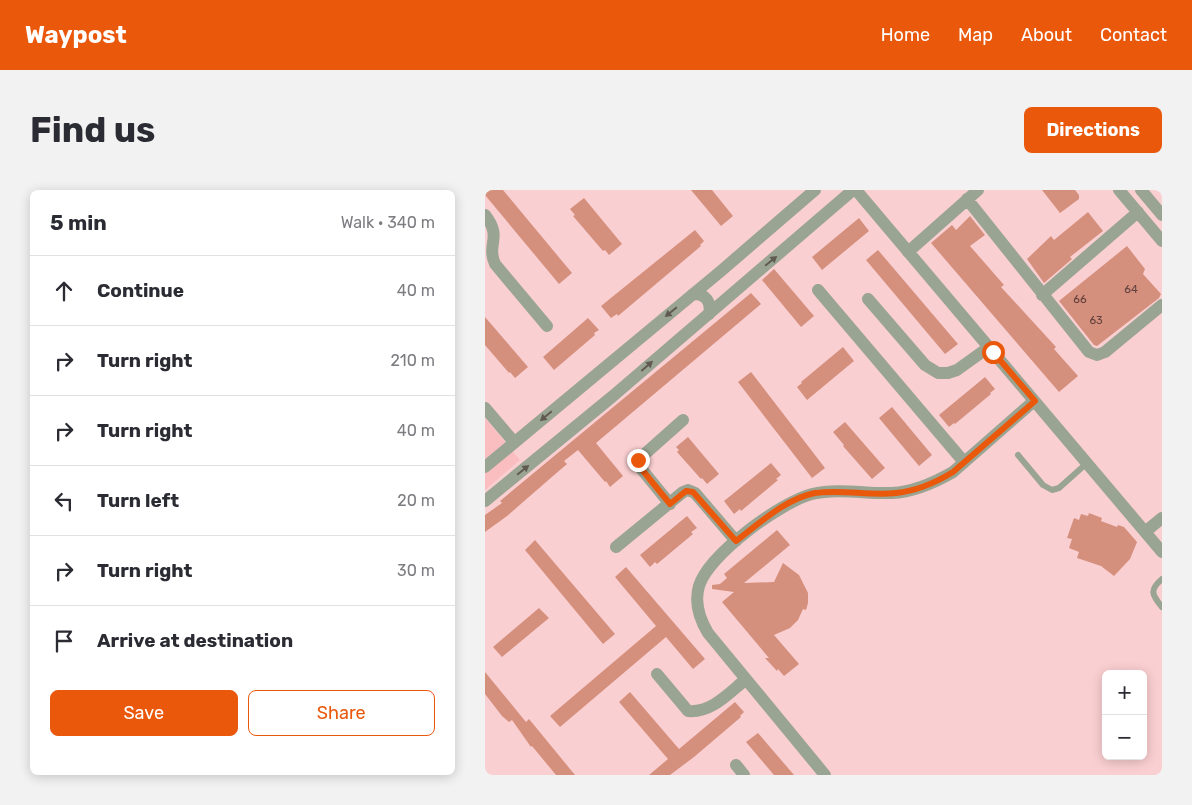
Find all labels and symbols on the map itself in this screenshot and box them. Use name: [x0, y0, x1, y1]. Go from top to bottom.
one-way arrow: [764, 255, 777, 266]
house number: 64: [1124, 283, 1138, 296]
house number: 66: [1073, 293, 1087, 306]
one-way arrow: [664, 307, 677, 318]
house number: 63: [1089, 314, 1103, 327]
route start: [982, 341, 1005, 364]
one-way arrow: [641, 361, 654, 372]
one-way arrow: [539, 410, 552, 421]
route end: [627, 449, 650, 472]
one-way arrow: [516, 465, 529, 476]

